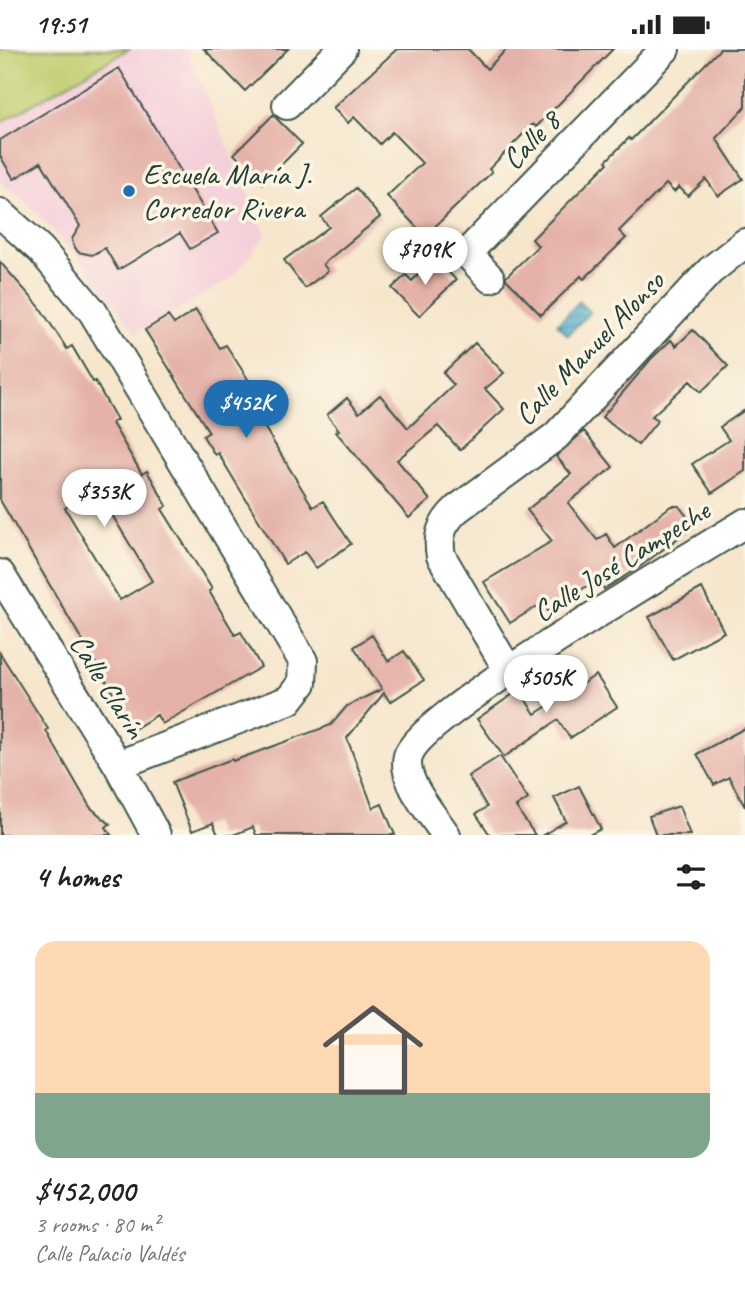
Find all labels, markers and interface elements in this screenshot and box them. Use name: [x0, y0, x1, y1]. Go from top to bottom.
text: 19:51: [35, 8, 86, 41]
street label: Calle 8: [494, 101, 570, 178]
place label: Escuela María J. Corredor Rivera: [143, 155, 312, 227]
marker: Escuela María J. Corredor Rivera: [121, 183, 137, 199]
pin: $709K: [376, 227, 474, 287]
text: $709K: [399, 235, 451, 264]
street label: Calle Manuel Alonso: [506, 262, 673, 433]
pin: $452K: [197, 381, 295, 440]
text: $452K: [220, 388, 272, 417]
pin: $353K: [55, 469, 153, 529]
text: $353K: [78, 477, 130, 506]
street label: Calle José Campeche: [526, 490, 718, 630]
street label: Calle Clarín: [61, 627, 156, 747]
pin: $505K: [497, 655, 595, 715]
text: $505K: [520, 663, 572, 692]
text: 4 homes: [35, 858, 120, 896]
icon: filters: [672, 858, 710, 896]
icon: home: [310, 987, 436, 1113]
text: $452,000: [35, 1172, 135, 1210]
text: 3 rooms · 80 m²: [35, 1210, 159, 1239]
text: Calle Palacio Valdés: [35, 1239, 184, 1268]

